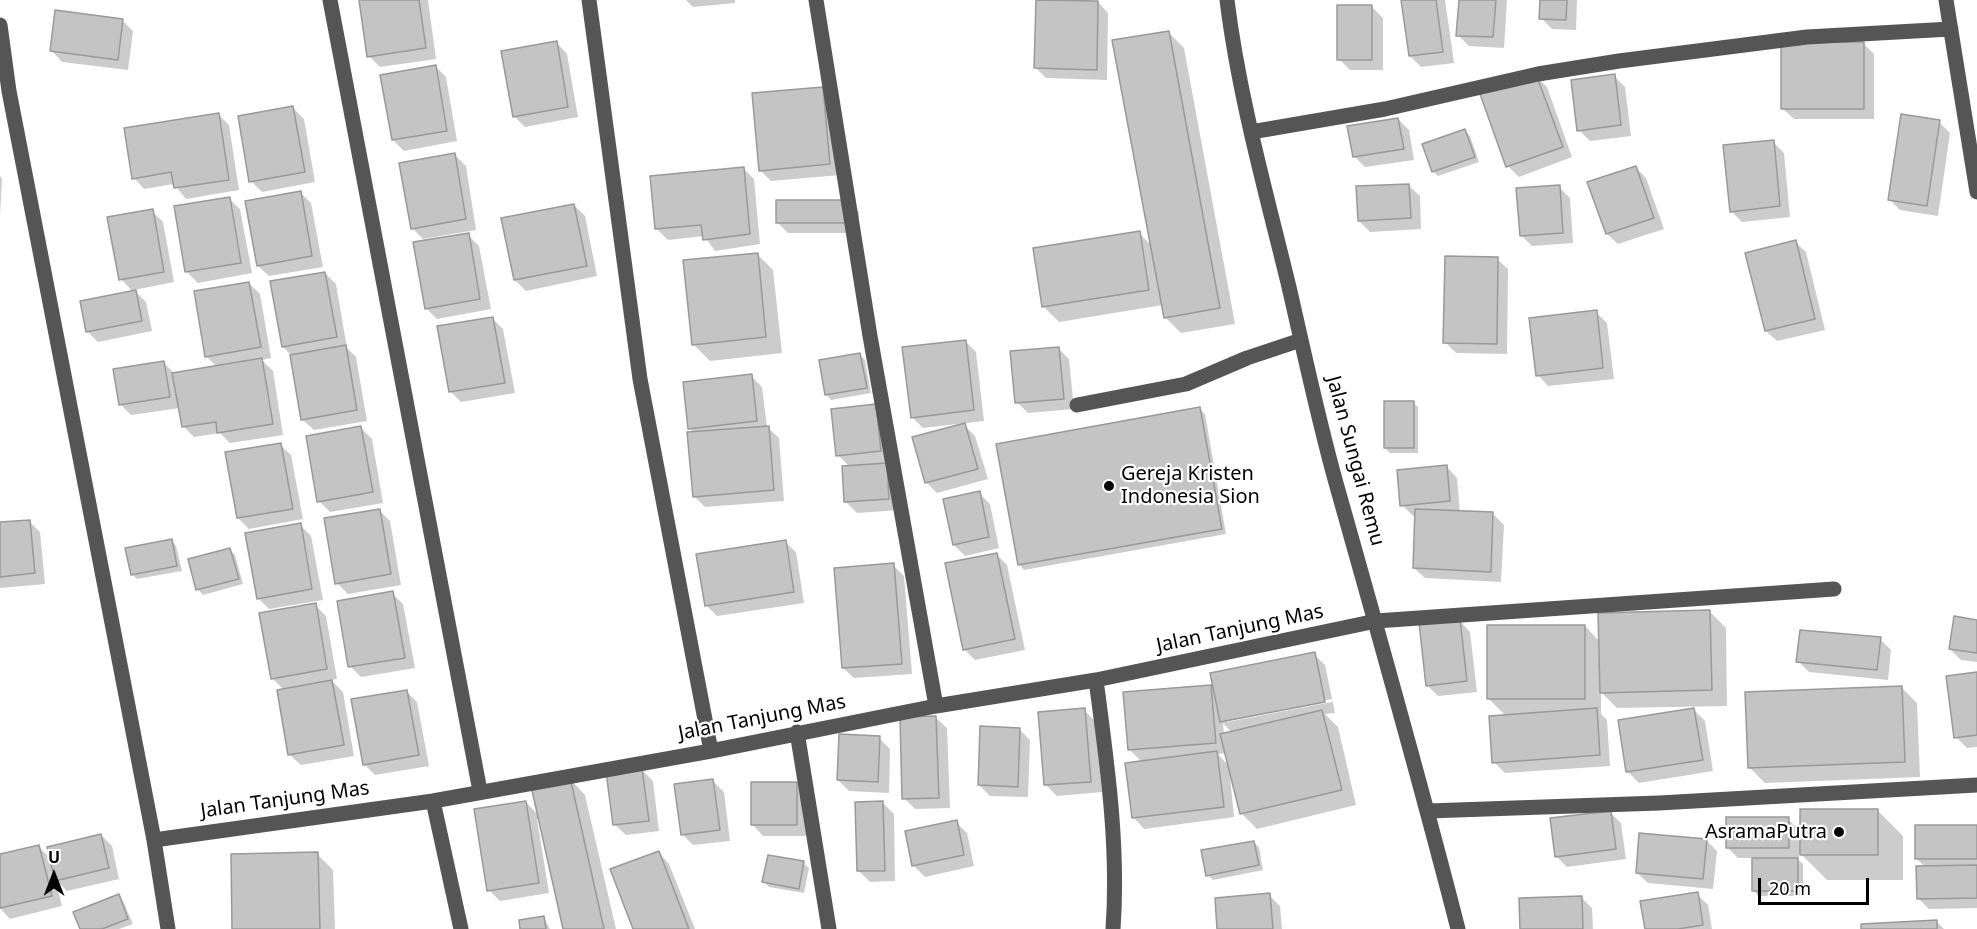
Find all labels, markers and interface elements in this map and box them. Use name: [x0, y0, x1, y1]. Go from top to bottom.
street label: Jalan Sungai Remu: [1321, 373, 1389, 549]
place label: Gereja Kristen Indonesia Sion: [1121, 462, 1260, 509]
marker: Gereja Kristen Indonesia Sion: [1102, 479, 1116, 493]
street label: Jalan Tanjung Mas: [1154, 600, 1326, 658]
street label: Jalan Tanjung Mas: [676, 690, 848, 746]
street label: Jalan Tanjung Mas: [199, 776, 371, 824]
place label: AsramaPutra: [1705, 820, 1827, 844]
marker: AsramaPutra: [1832, 825, 1846, 839]
north arrow: [24, 845, 84, 905]
text: U: [48, 846, 60, 868]
scale bar: [1761, 866, 1872, 904]
text: 20 m: [1769, 876, 1811, 900]

